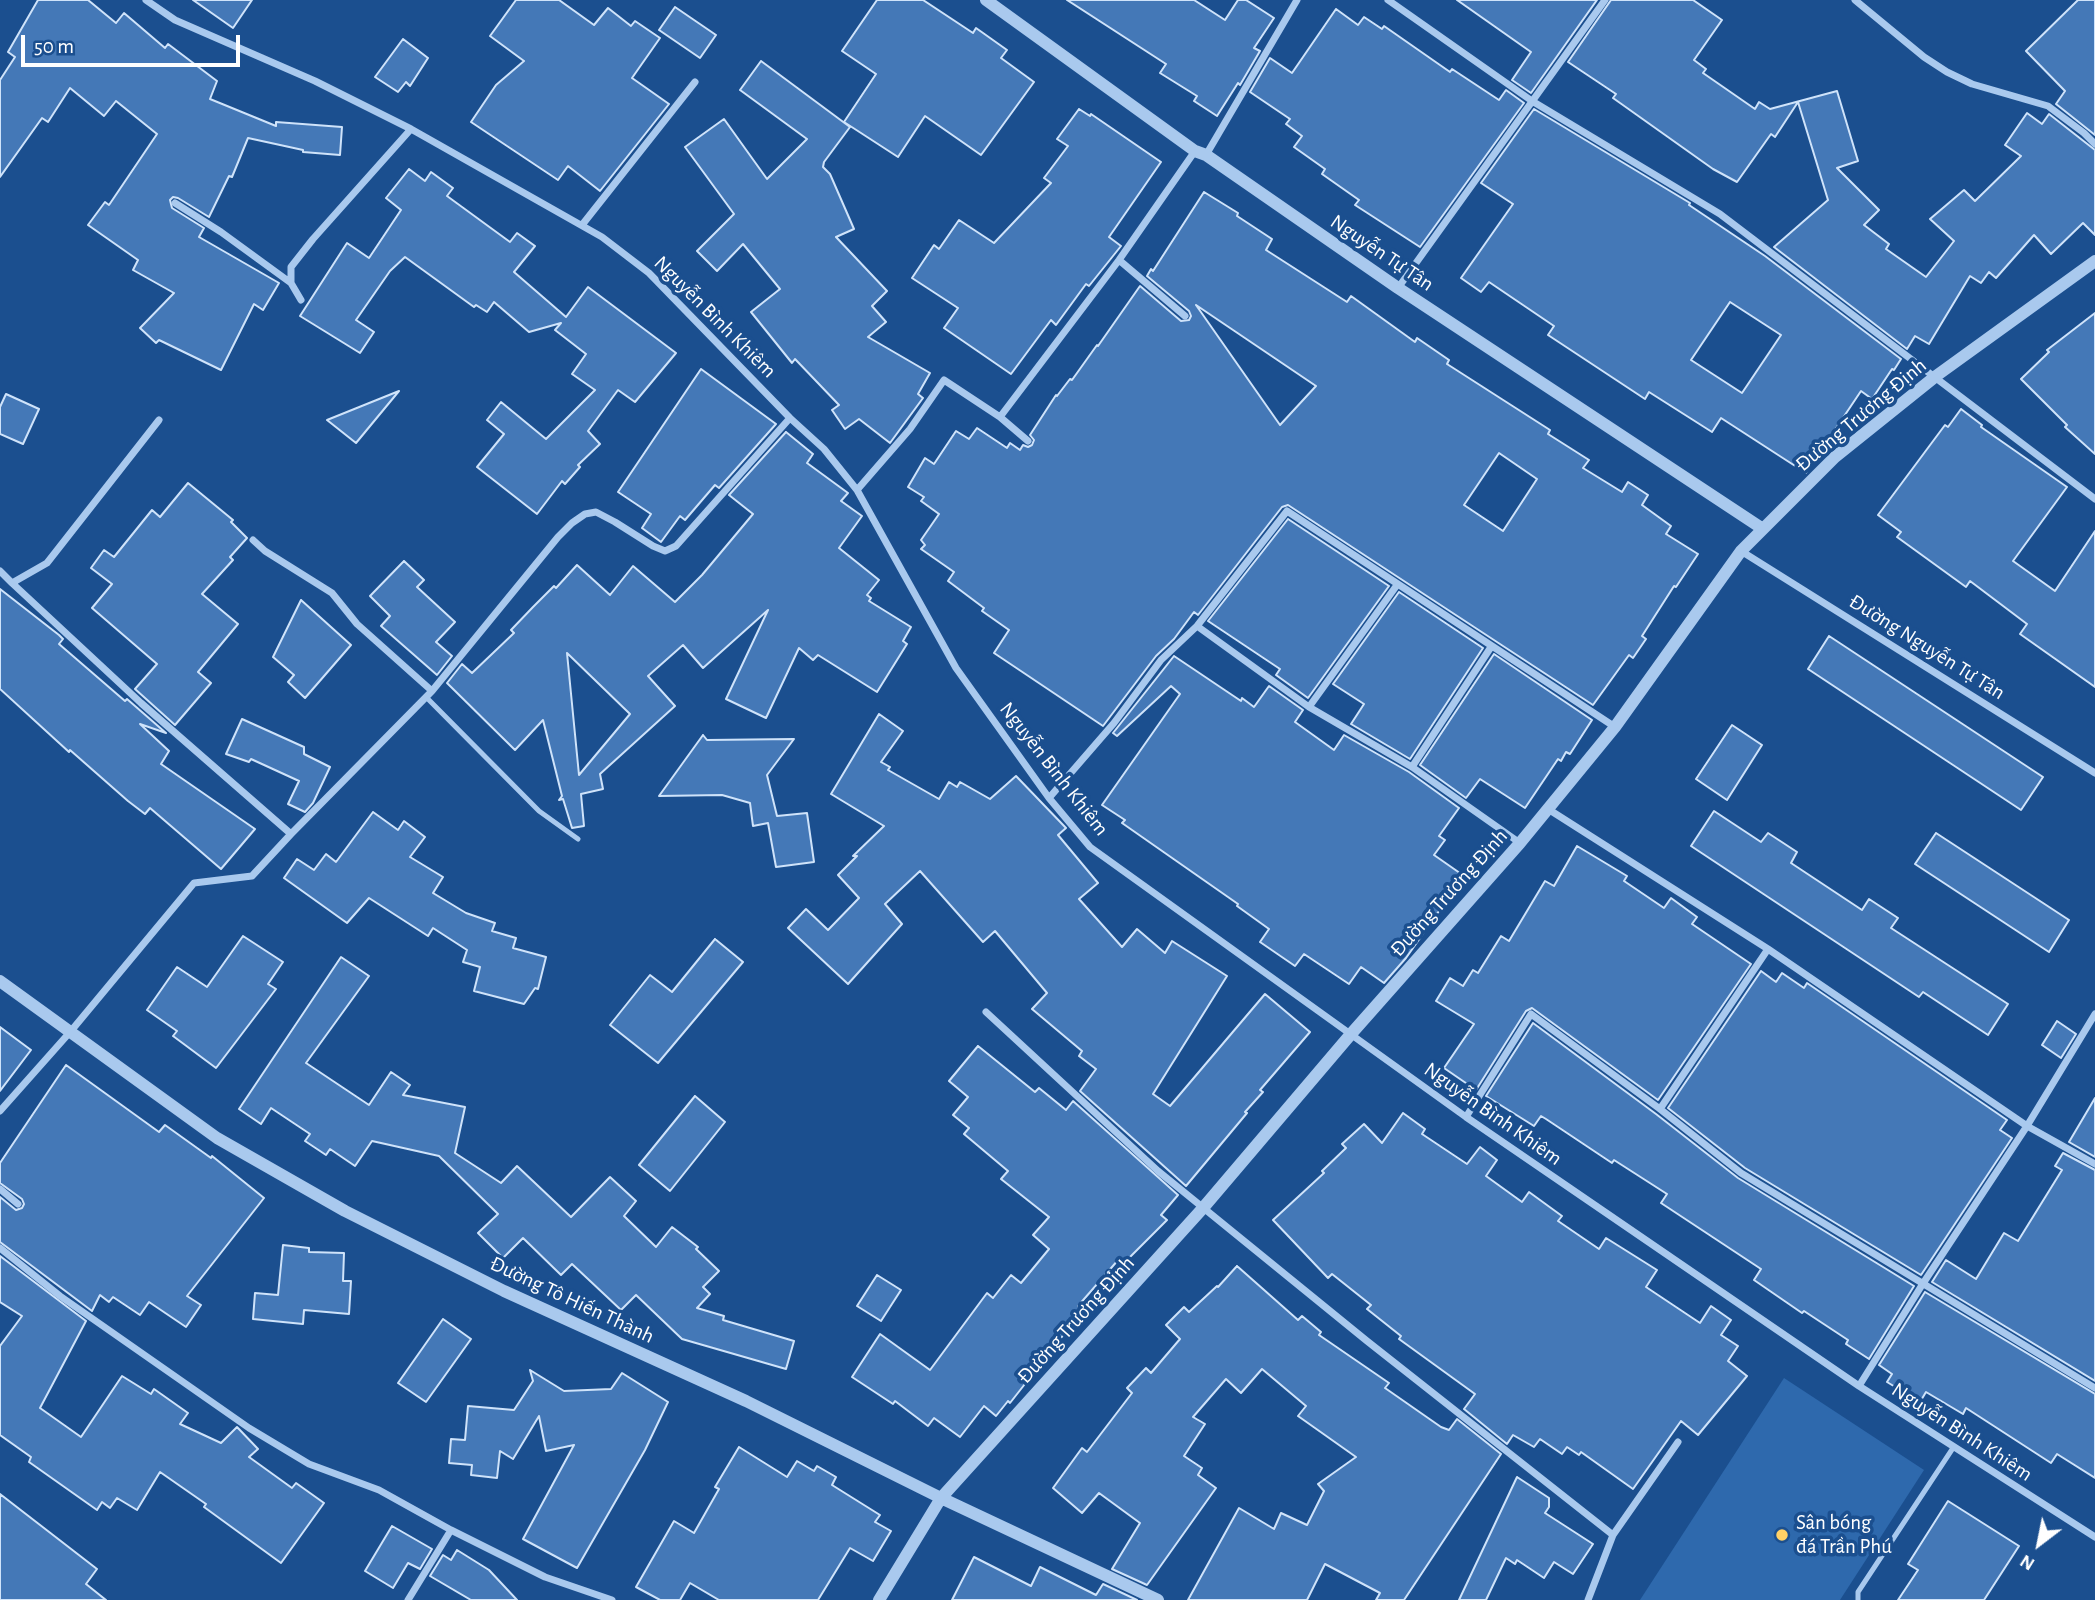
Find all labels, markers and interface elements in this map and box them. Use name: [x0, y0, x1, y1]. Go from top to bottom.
scale bar: [24, 21, 243, 65]
text: 50 m: [34, 36, 74, 57]
street label: Nguyễn Tự Tân: [1325, 209, 1439, 297]
street label: Nguyễn Bình Khiêm: [649, 251, 781, 383]
street label: Đường Trương Định: [1790, 353, 1932, 477]
street label: Đường Nguyễn Tự Tân: [1844, 589, 2010, 705]
street label: Nguyễn Bình Khiêm: [994, 697, 1114, 841]
street label: Đường Trương Định: [1385, 824, 1513, 962]
street label: Nguyễn Bình Khiêm: [1419, 1057, 1567, 1171]
street label: Đường Tô Hiến Thành: [486, 1251, 658, 1349]
street label: Đường Trương Định: [1012, 1251, 1140, 1389]
street label: Nguyễn Bình Khiêm: [1887, 1377, 2037, 1487]
north arrow: [2004, 1509, 2074, 1579]
place label: Sân bóng đá Trần Phú: [1796, 1510, 1892, 1560]
marker: Sân bóng đá Trần Phú: [1774, 1527, 1790, 1543]
text: N: [2017, 1551, 2038, 1574]

